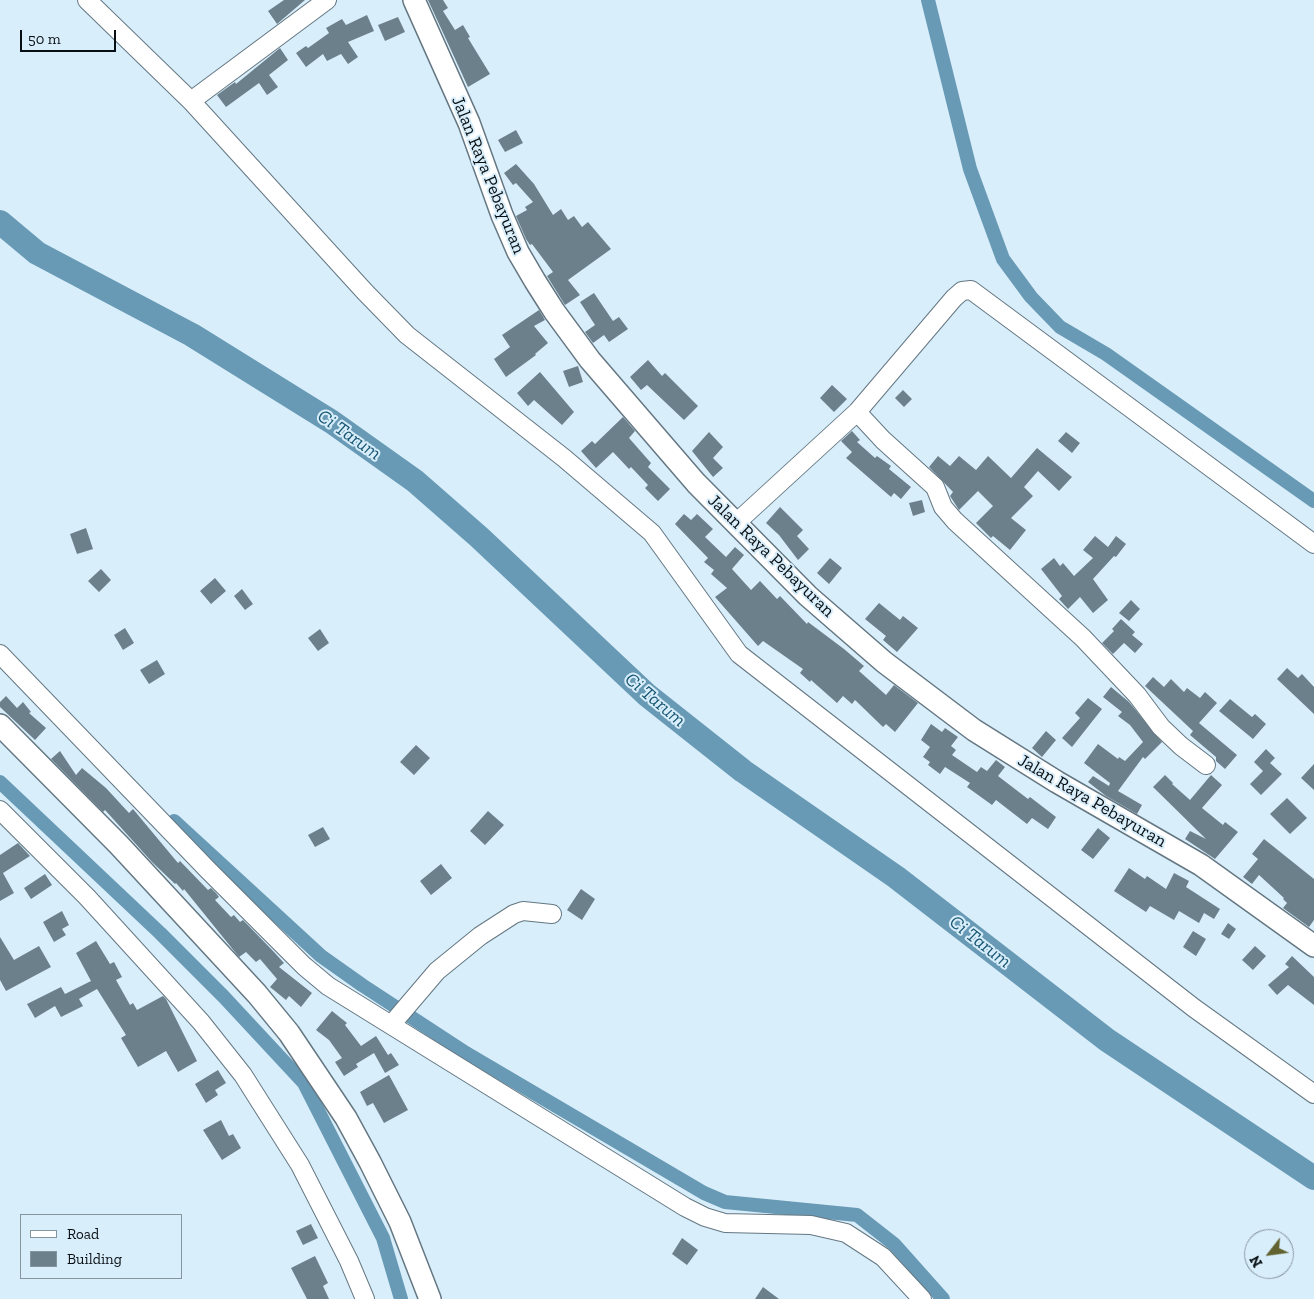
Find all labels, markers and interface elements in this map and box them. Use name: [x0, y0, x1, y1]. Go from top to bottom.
scale bar: [22, 20, 119, 52]
text: 50 m: [28, 30, 61, 48]
street label: Jalan Raya Pebayuran: [447, 93, 529, 257]
water label: Ci Tarum: [313, 405, 385, 465]
street label: Jalan Raya Pebayuran: [703, 490, 839, 622]
water label: Ci Tarum: [620, 668, 690, 732]
street label: Jalan Raya Pebayuran: [1014, 750, 1170, 852]
water label: Ci Tarum: [944, 911, 1016, 973]
legend: [20, 1214, 182, 1279]
text: Road: [67, 1225, 99, 1243]
north arrow: [1244, 1229, 1294, 1279]
text: Building: [67, 1250, 122, 1268]
text: N: [1246, 1252, 1266, 1270]

